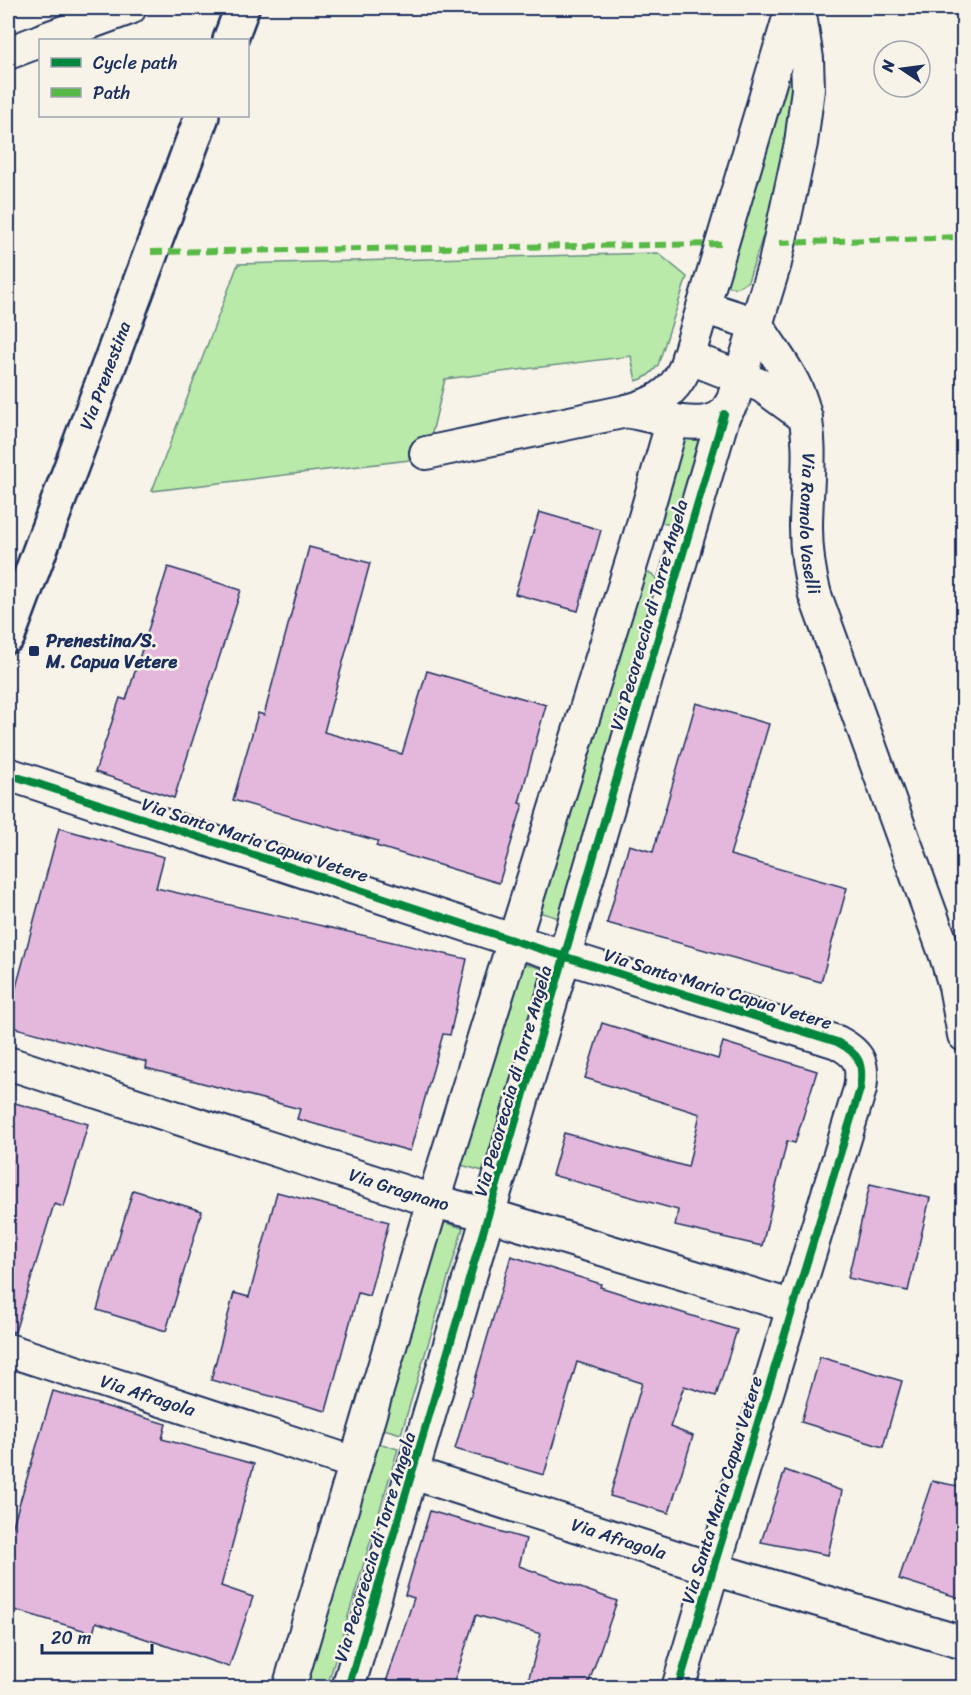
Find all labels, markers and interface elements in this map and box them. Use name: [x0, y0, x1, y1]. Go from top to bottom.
legend: [39, 39, 249, 117]
north arrow: [872, 39, 932, 99]
text: Cycle path: [93, 47, 177, 79]
text: N: [872, 56, 903, 75]
text: Path: [93, 77, 130, 109]
street label: Via Prenestina: [70, 317, 140, 435]
street label: Via Romolo Vaselli: [790, 453, 830, 599]
street label: Via Pecoreccia di Torre Angela: [601, 496, 697, 734]
place label: Prenestina/S. M. Capua Vetere: [45, 625, 177, 678]
marker: Prenestina/S. M. Capua Vetere: [27, 644, 41, 658]
street label: Via Santa Maria Capua Vetere: [137, 788, 373, 892]
street label: Via Santa Maria Capua Vetere: [600, 939, 836, 1039]
street label: Via Pecoreccia di Torre Angela: [465, 962, 561, 1200]
street label: Via Gragnano: [345, 1159, 452, 1220]
street label: Via Afragola: [96, 1365, 200, 1426]
street label: Via Santa Maria Capua Vetere: [672, 1372, 772, 1608]
street label: Via Pecoreccia di Torre Angela: [325, 1428, 425, 1666]
street label: Via Afragola: [567, 1509, 671, 1569]
scale bar: [42, 1617, 152, 1655]
text: 20 m: [51, 1622, 91, 1654]

